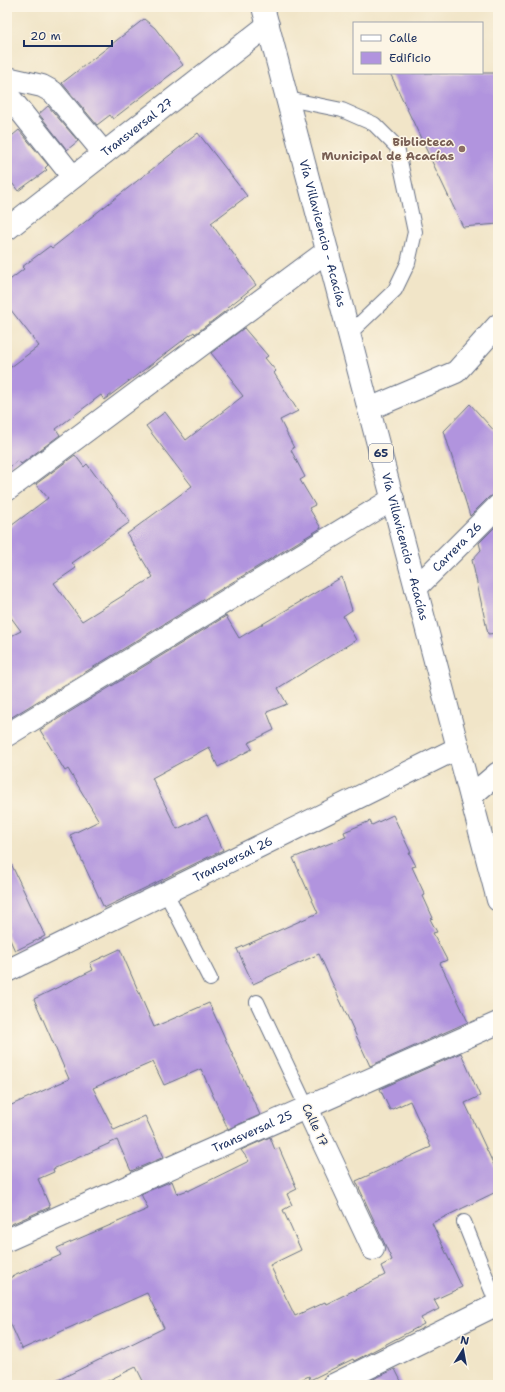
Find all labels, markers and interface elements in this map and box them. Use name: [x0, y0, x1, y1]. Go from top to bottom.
scale bar: [24, 22, 112, 48]
legend: [353, 22, 483, 74]
text: 20 m: [30, 28, 61, 44]
text: Calle: [389, 30, 418, 46]
text: Edificio: [389, 50, 431, 66]
street label: Transversal 27: [98, 94, 176, 160]
place label: Biblioteca Municipal de Acacías: [321, 134, 455, 164]
marker: Biblioteca Municipal de Acacías: [457, 144, 467, 154]
street label: Vía Villavicencio - Acacías: [295, 158, 350, 309]
road number: 65: [369, 444, 393, 462]
street label: Vía Villavicencio - Acacías: [378, 471, 432, 622]
street label: Carrera 26: [429, 519, 485, 575]
street label: Transversal 26: [190, 833, 275, 886]
street label: Calle 17: [298, 1101, 332, 1149]
street label: Transversal 25: [210, 1107, 295, 1156]
north arrow: [443, 1330, 483, 1370]
text: N: [459, 1332, 471, 1349]

